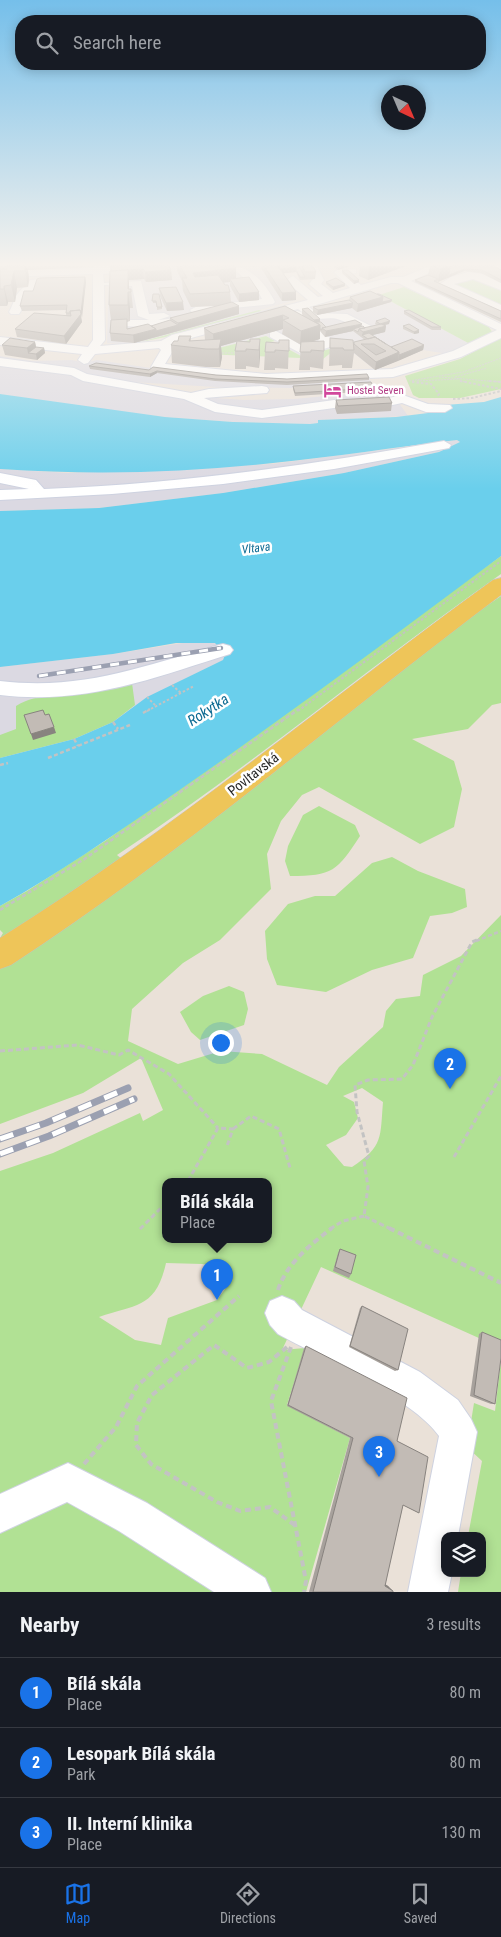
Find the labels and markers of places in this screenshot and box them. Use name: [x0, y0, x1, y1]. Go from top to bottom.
hotel icon: Hostel Seven: [323, 380, 343, 400]
place label: Hostel Seven: [347, 384, 404, 397]
pin: 2: [434, 1048, 466, 1089]
pin: 1: [201, 1259, 233, 1300]
pin: 3: [363, 1436, 395, 1477]

